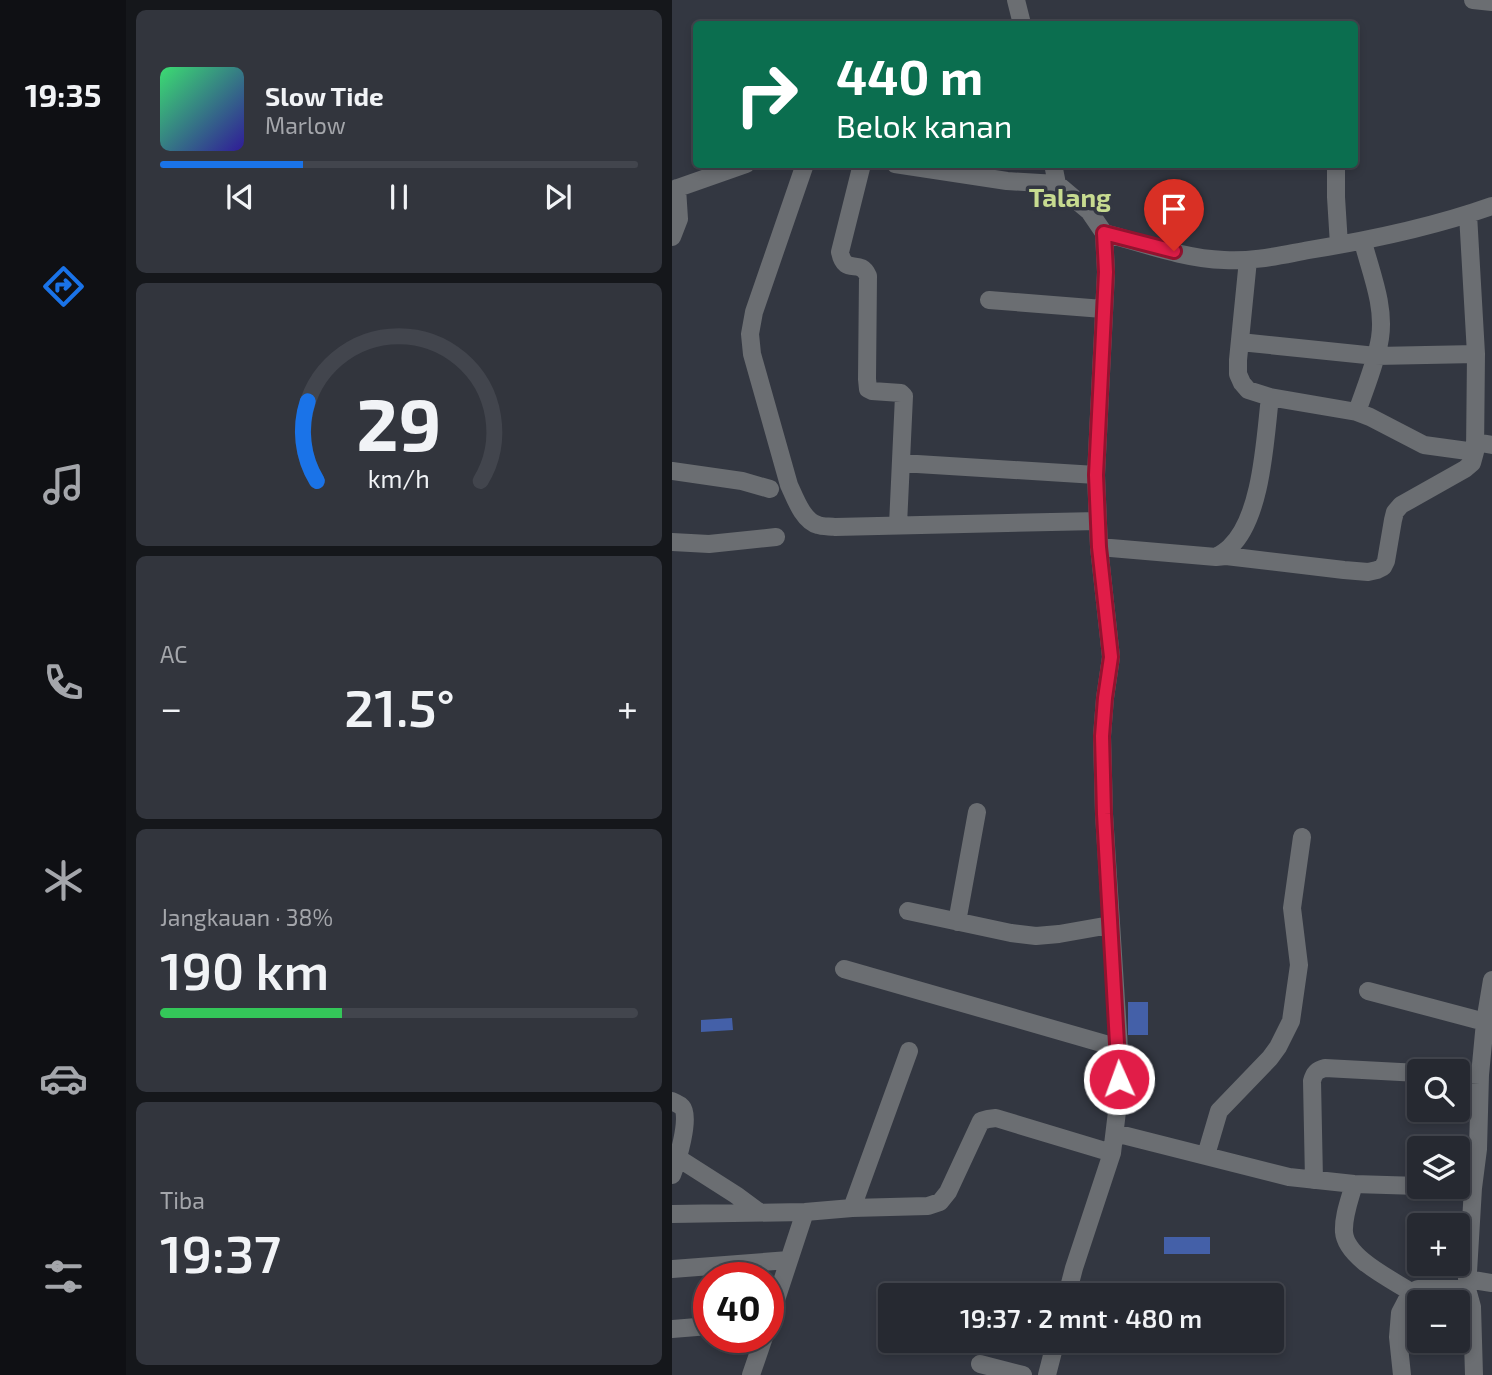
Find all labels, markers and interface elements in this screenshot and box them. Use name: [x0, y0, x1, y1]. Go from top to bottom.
text: 440 m: [836, 46, 983, 105]
icon: right: [721, 49, 812, 140]
text: 19:35: [25, 75, 101, 113]
text: Slow Tide: [265, 80, 384, 111]
text: Belok kanan: [836, 106, 1012, 144]
text: Marlow: [265, 111, 346, 139]
icon: previous: [221, 178, 259, 216]
icon: pause: [380, 178, 418, 216]
icon: next: [539, 178, 577, 216]
pin: [1144, 179, 1204, 251]
district label: Talang: [1029, 181, 1111, 212]
icon: arrive: [1155, 190, 1193, 228]
icon: directions: [39, 262, 88, 311]
text: 29: [356, 378, 442, 466]
icon: music: [39, 460, 88, 509]
text: km/h: [368, 462, 430, 492]
text: AC: [160, 640, 187, 668]
icon: phone: [39, 658, 88, 707]
text: 21.5°: [344, 675, 455, 737]
text: −: [160, 684, 182, 730]
text: +: [617, 684, 638, 730]
icon: climate: [39, 856, 88, 905]
text: Jangkauan · 38%: [160, 903, 333, 931]
text: 190 km: [160, 938, 329, 1000]
position arrow: [1082, 1042, 1156, 1116]
icon: car: [39, 1054, 88, 1103]
map controls: [1407, 1059, 1470, 1353]
button: search: [1407, 1059, 1470, 1122]
button: layers: [1407, 1136, 1470, 1199]
text: Tiba: [160, 1186, 205, 1214]
button: +: [1407, 1213, 1470, 1276]
text: 19:37: [160, 1221, 281, 1283]
icon: filters: [39, 1252, 88, 1301]
speed limit sign: 40: [693, 1262, 784, 1353]
button: −: [1407, 1290, 1470, 1353]
text: 19:37 · 2 mnt · 480 m: [960, 1302, 1202, 1333]

